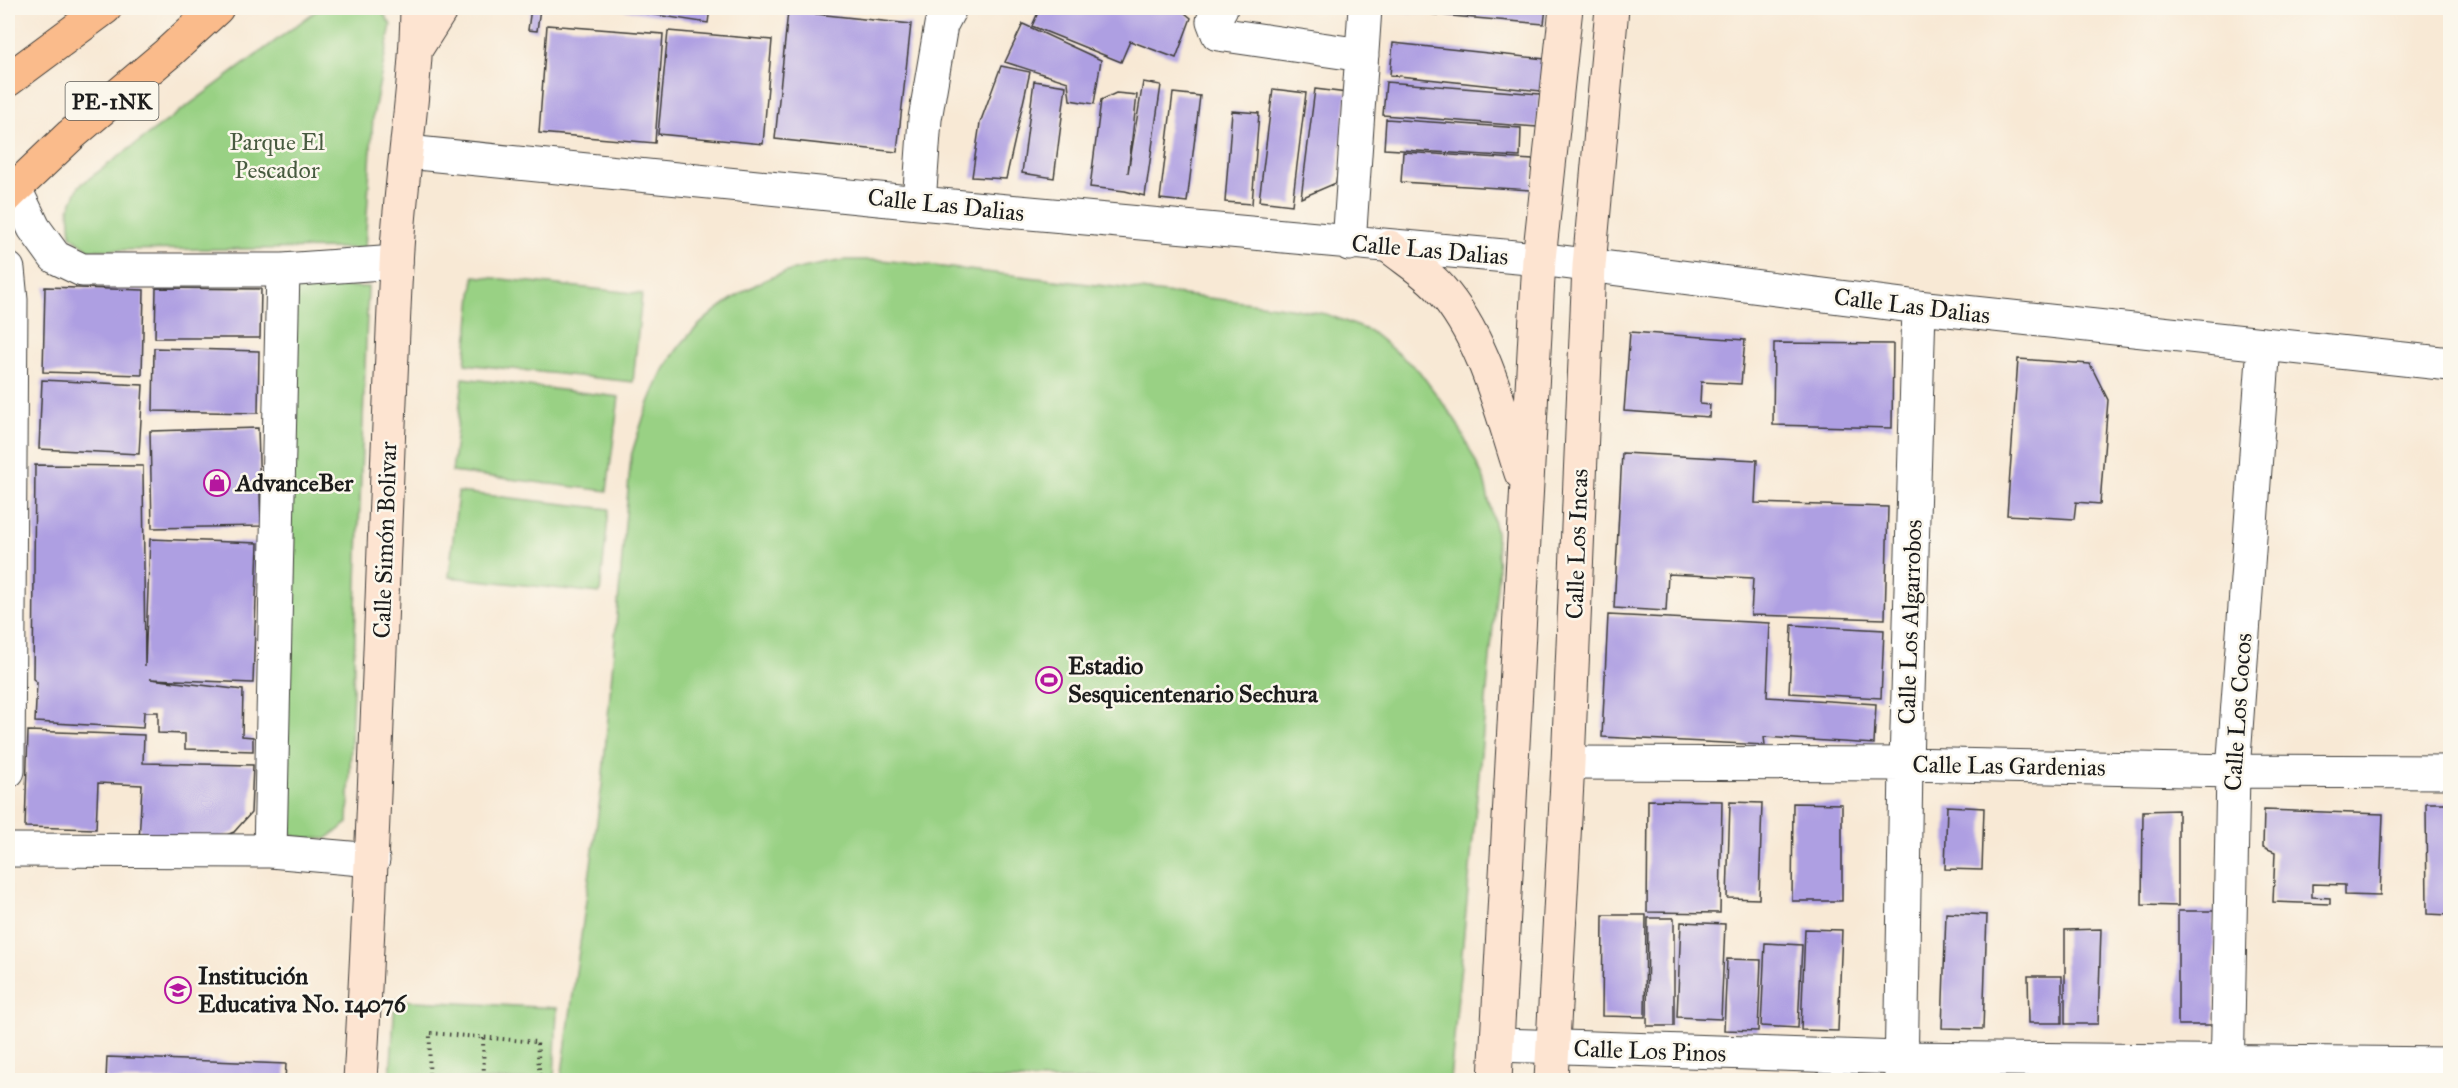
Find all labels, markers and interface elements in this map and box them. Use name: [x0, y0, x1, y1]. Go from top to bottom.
road number: PE-1NK: [66, 82, 158, 120]
park label: Parque El Pescador: [229, 127, 325, 185]
street label: Calle Las Dalias: [866, 182, 1026, 228]
street label: Calle Las Dalias: [1350, 228, 1510, 272]
street label: Calle Las Dalias: [1832, 282, 1992, 330]
street label: Calle Simón Bolivar: [367, 441, 403, 639]
shop icon: AdvanceBer: [202, 468, 232, 498]
place label: AdvanceBer: [234, 468, 354, 498]
street label: Calle Los Incas: [1559, 468, 1595, 620]
street label: Calle Los Algarrobos: [1891, 519, 1929, 725]
street label: Calle Los Cocos: [2218, 632, 2258, 792]
place label: Estadio Sesquicentenario Sechura: [1068, 651, 1319, 709]
sports icon: Estadio Sesquicentenario Sechura: [1034, 665, 1064, 695]
street label: Calle Las Gardenias: [1912, 749, 2106, 783]
place label: Institución Educativa No. 14076: [198, 961, 408, 1019]
school or university icon: Institución Educativa No. 14076: [163, 975, 193, 1005]
street label: Calle Los Pinos: [1573, 1033, 1727, 1069]

